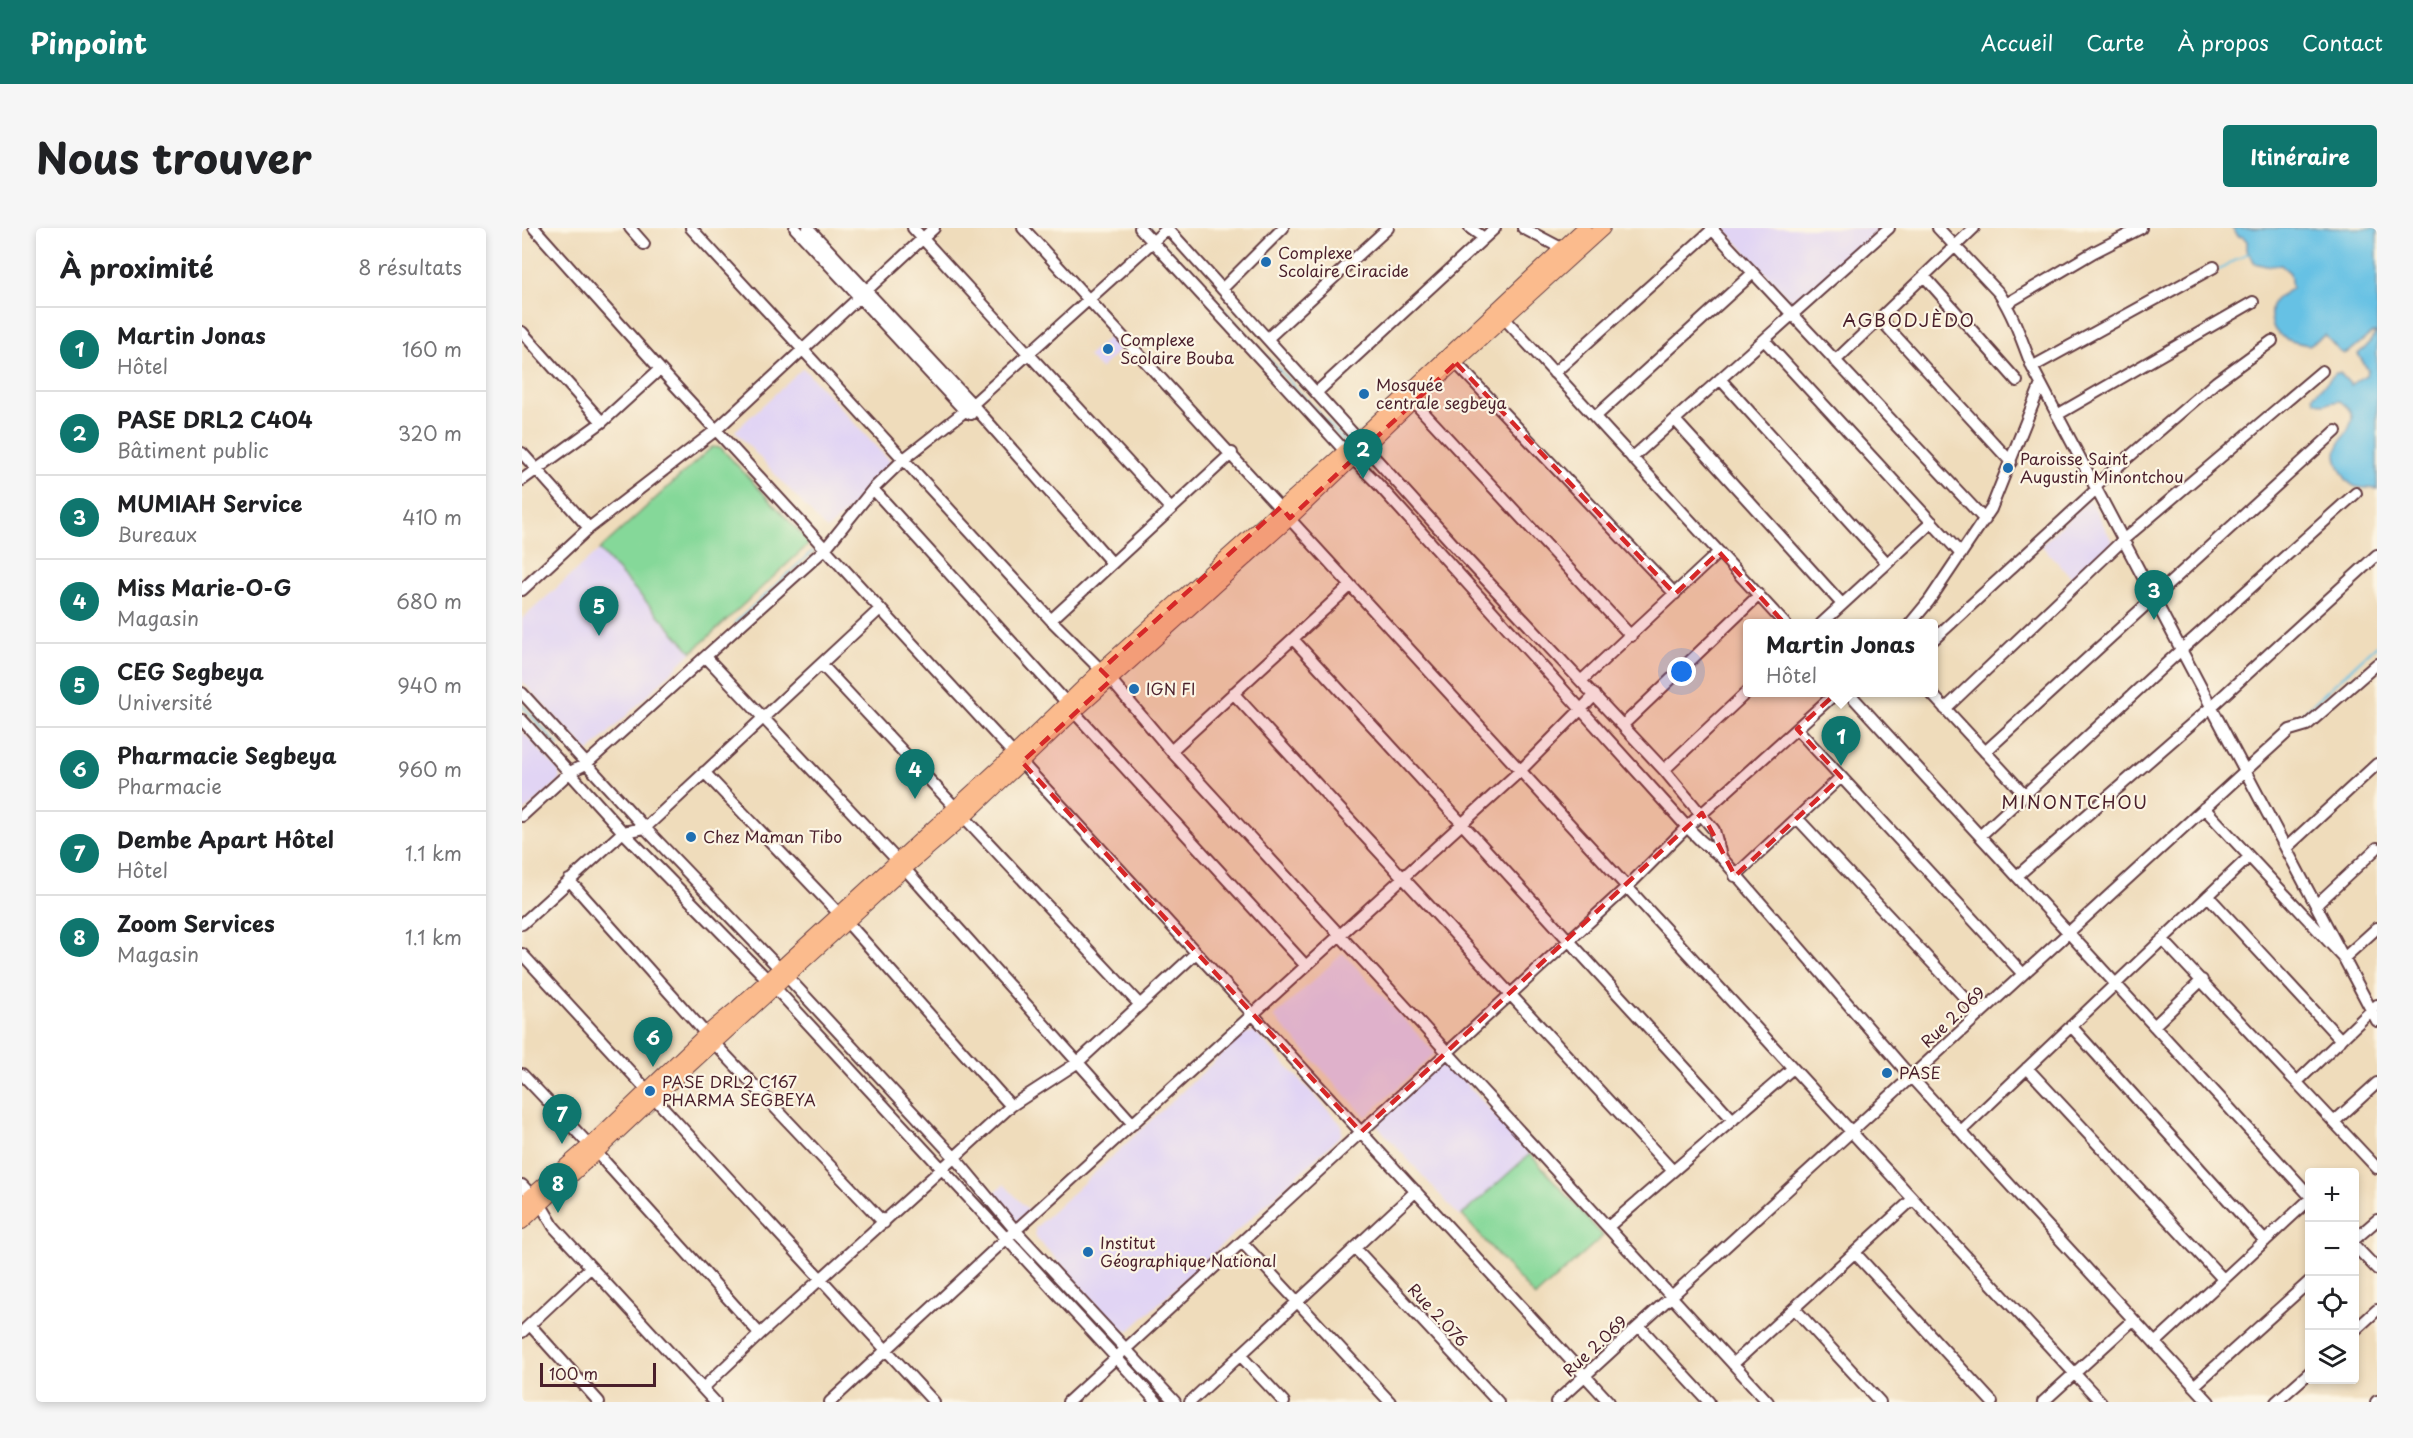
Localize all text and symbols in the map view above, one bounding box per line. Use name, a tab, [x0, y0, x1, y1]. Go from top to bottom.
text: Pinpoint	[30, 21, 147, 64]
text: Accueil	[1981, 26, 2053, 58]
text: Carte	[2086, 26, 2144, 58]
text: À propos	[2177, 26, 2269, 58]
text: Contact	[2302, 26, 2383, 58]
text: Nous trouver	[36, 125, 312, 188]
button: Itinéraire	[2223, 125, 2377, 187]
place label: Complexe Scolaire Ciracide	[1278, 240, 1409, 282]
text: À proximité	[60, 248, 214, 287]
text: 8 résultats	[358, 252, 462, 282]
marker: Complexe Scolaire Ciracide	[1259, 255, 1273, 269]
district label: AGBODJÈDO	[1843, 306, 1975, 333]
text: Martin Jonas	[117, 318, 266, 351]
place label: Complexe Scolaire Bouba	[1120, 327, 1234, 369]
text: 1	[75, 334, 84, 364]
text: 160 m	[402, 334, 462, 364]
marker: Complexe Scolaire Bouba	[1101, 342, 1115, 356]
text: Hôtel	[117, 351, 168, 381]
place label: Mosquée centrale segbeya	[1376, 372, 1507, 414]
marker: Mosquée centrale segbeya	[1357, 387, 1371, 401]
text: PASE DRL2 C404	[117, 402, 313, 435]
text: 2	[72, 418, 87, 448]
text: 320 m	[398, 418, 462, 448]
pin: 2	[1344, 430, 1382, 479]
text: Bâtiment public	[117, 435, 269, 465]
place label: Paroisse Saint Augustin Minontchou	[2020, 446, 2183, 488]
marker: Paroisse Saint Augustin Minontchou	[2001, 461, 2015, 475]
text: MUMIAH Service	[117, 486, 302, 519]
text: 3	[73, 502, 86, 532]
text: 410 m	[402, 502, 462, 532]
text: Bureaux	[117, 519, 197, 549]
text: Miss Marie-O-G	[117, 570, 292, 603]
pin: 3	[2134, 570, 2174, 620]
text: 4	[73, 586, 86, 616]
text: 680 m	[396, 586, 462, 616]
pin: 5	[580, 586, 619, 636]
text: Magasin	[117, 603, 199, 633]
popup	[1743, 619, 1938, 697]
text: Martin Jonas	[1766, 627, 1915, 660]
text: CEG Segbeya	[117, 654, 264, 687]
your location	[1667, 657, 1696, 686]
text: Hôtel	[1766, 660, 1817, 690]
text: 5	[73, 670, 86, 700]
text: 940 m	[397, 670, 462, 700]
place label: IGN FI	[1146, 676, 1195, 700]
marker: IGN FI	[1127, 682, 1141, 696]
text: Université	[117, 687, 213, 717]
pin: 1	[1822, 716, 1860, 766]
text: Pharmacie Segbeya	[117, 738, 337, 771]
pin: 4	[896, 750, 934, 799]
text: 6	[72, 754, 87, 784]
text: 960 m	[398, 754, 462, 784]
text: Pharmacie	[117, 771, 222, 801]
district label: MINONTCHOU	[2001, 788, 2149, 815]
text: Dembe Apart Hôtel	[117, 822, 334, 855]
place label: Chez Maman Tibo	[703, 824, 842, 848]
marker: Chez Maman Tibo	[684, 830, 698, 844]
text: 7	[74, 838, 85, 868]
text: 1.1 km	[405, 838, 462, 868]
text: Hôtel	[117, 855, 168, 885]
text: Zoom Services	[117, 906, 275, 939]
text: 8	[73, 922, 86, 952]
text: 1.1 km	[405, 922, 462, 952]
text: Magasin	[117, 939, 199, 969]
street label: Rue 2.069	[1915, 980, 1990, 1052]
pin: 6	[634, 1018, 672, 1067]
place label: PASE	[1899, 1060, 1941, 1084]
marker: PASE	[1880, 1066, 1894, 1080]
place label: PASE DRL2 C167 PHARMA SEGBEYA	[662, 1069, 816, 1111]
marker: PASE DRL2 C167 PHARMA SEGBEYA	[643, 1084, 657, 1098]
pin: 7	[542, 1094, 582, 1144]
pin: 8	[538, 1164, 578, 1213]
map controls	[2305, 1168, 2359, 1384]
button: +	[2305, 1168, 2359, 1222]
button: −	[2305, 1222, 2359, 1276]
place label: Institut Géographique National	[1100, 1230, 1276, 1272]
marker: Institut Géographique National	[1081, 1245, 1095, 1259]
button: locate	[2305, 1276, 2359, 1330]
street label: Rue 2.076	[1403, 1277, 1474, 1351]
street label: Rue 2.069	[1557, 1309, 1632, 1381]
button: layers	[2305, 1330, 2359, 1384]
scale bar	[540, 1360, 656, 1388]
text: 100 m	[549, 1361, 598, 1385]

